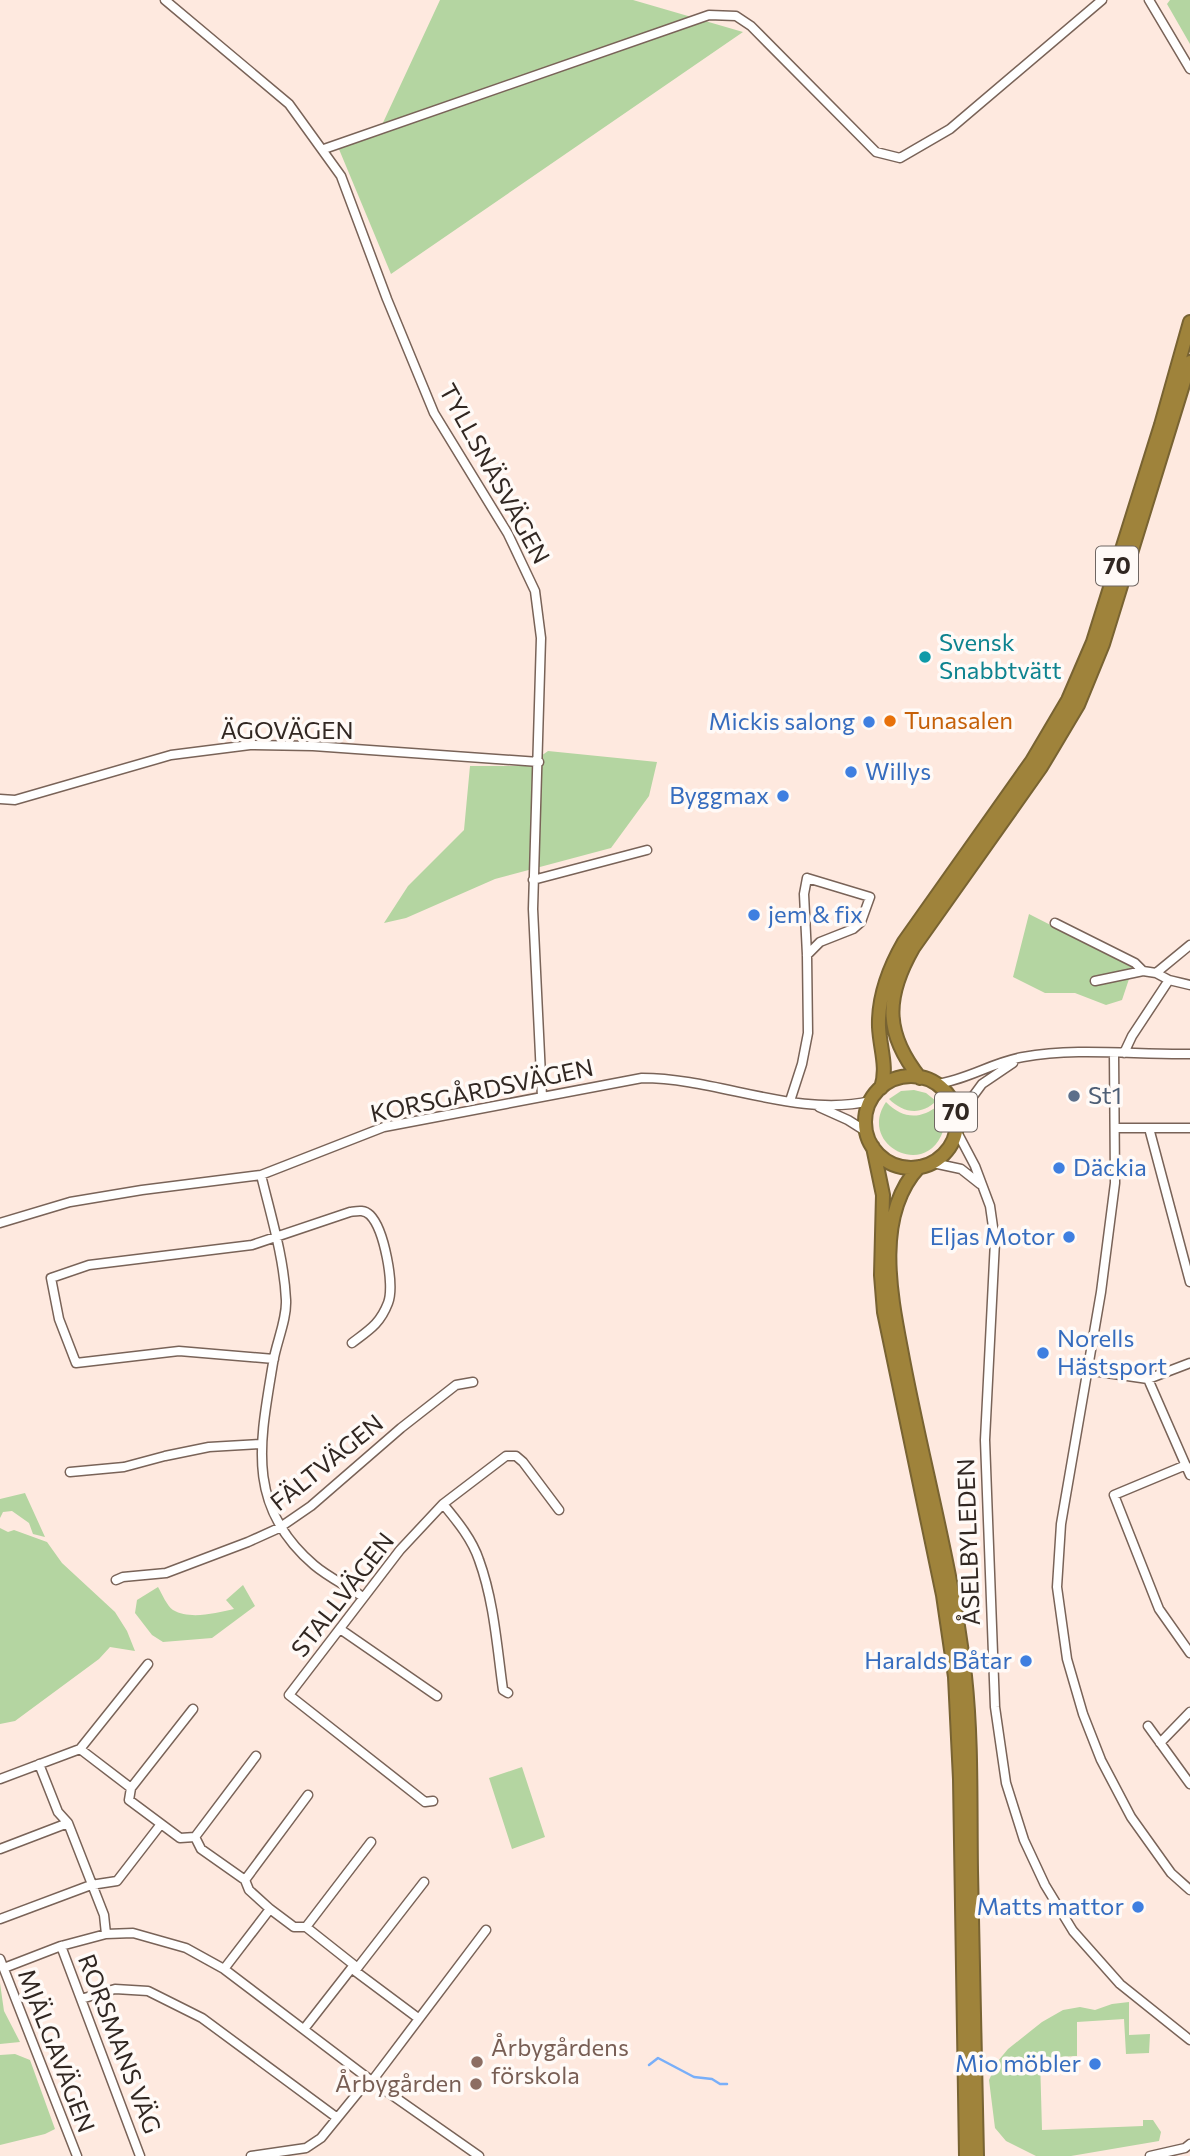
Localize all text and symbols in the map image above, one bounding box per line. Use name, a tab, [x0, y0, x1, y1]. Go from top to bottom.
street label: TYLLSNÄSVÄGEN	[434, 378, 557, 568]
road number: 70	[1096, 546, 1138, 586]
place label: Svensk Snabbtvätt	[939, 627, 1062, 684]
marker: Svensk Snabbtvätt	[917, 649, 933, 665]
place label: Tunasalen	[904, 705, 1013, 734]
place label: Mickis salong	[709, 706, 855, 735]
marker: Tunasalen	[882, 713, 898, 729]
marker: Mickis salong	[861, 714, 877, 730]
street label: ÄGOVÄGEN	[220, 715, 354, 744]
place label: Willys	[865, 756, 931, 785]
marker: Willys	[843, 764, 859, 780]
place label: Byggmax	[669, 780, 769, 809]
marker: Byggmax	[775, 788, 791, 804]
place label: jem & fix	[768, 899, 863, 928]
marker: jem & fix	[746, 907, 762, 923]
street label: KORSGÅRDSVÄGEN	[368, 1052, 596, 1127]
place label: St1	[1088, 1080, 1122, 1109]
marker: St1	[1066, 1088, 1082, 1104]
road number: 70	[935, 1092, 977, 1132]
place label: Däckia	[1073, 1152, 1147, 1181]
marker: Däckia	[1051, 1160, 1067, 1176]
place label: Eljas Motor	[930, 1221, 1055, 1250]
marker: Eljas Motor	[1061, 1229, 1077, 1245]
place label: Norells Hästsport	[1057, 1323, 1167, 1380]
marker: Norells Hästsport	[1035, 1345, 1051, 1361]
street label: FÄLTVÄGEN	[264, 1408, 388, 1516]
street label: ÅSELBYLEDEN	[950, 1458, 985, 1626]
street label: STALLVÄGEN	[284, 1526, 399, 1662]
place label: Haralds Båtar	[864, 1645, 1012, 1674]
marker: Haralds Båtar	[1018, 1653, 1034, 1669]
place label: Matts mattor	[977, 1891, 1124, 1920]
marker: Matts mattor	[1130, 1899, 1146, 1915]
street label: RORSMANS VÄG	[73, 1950, 168, 2137]
street label: MJÄLGAVÄGEN	[13, 1965, 102, 2136]
place label: Årbygårdens förskola	[491, 2032, 629, 2089]
place label: Mio möbler	[955, 2048, 1081, 2077]
marker: Årbygårdens förskola	[469, 2054, 485, 2070]
marker: Mio möbler	[1087, 2056, 1103, 2072]
place label: Årbygården	[335, 2068, 462, 2097]
marker: Årbygården	[468, 2076, 484, 2092]

